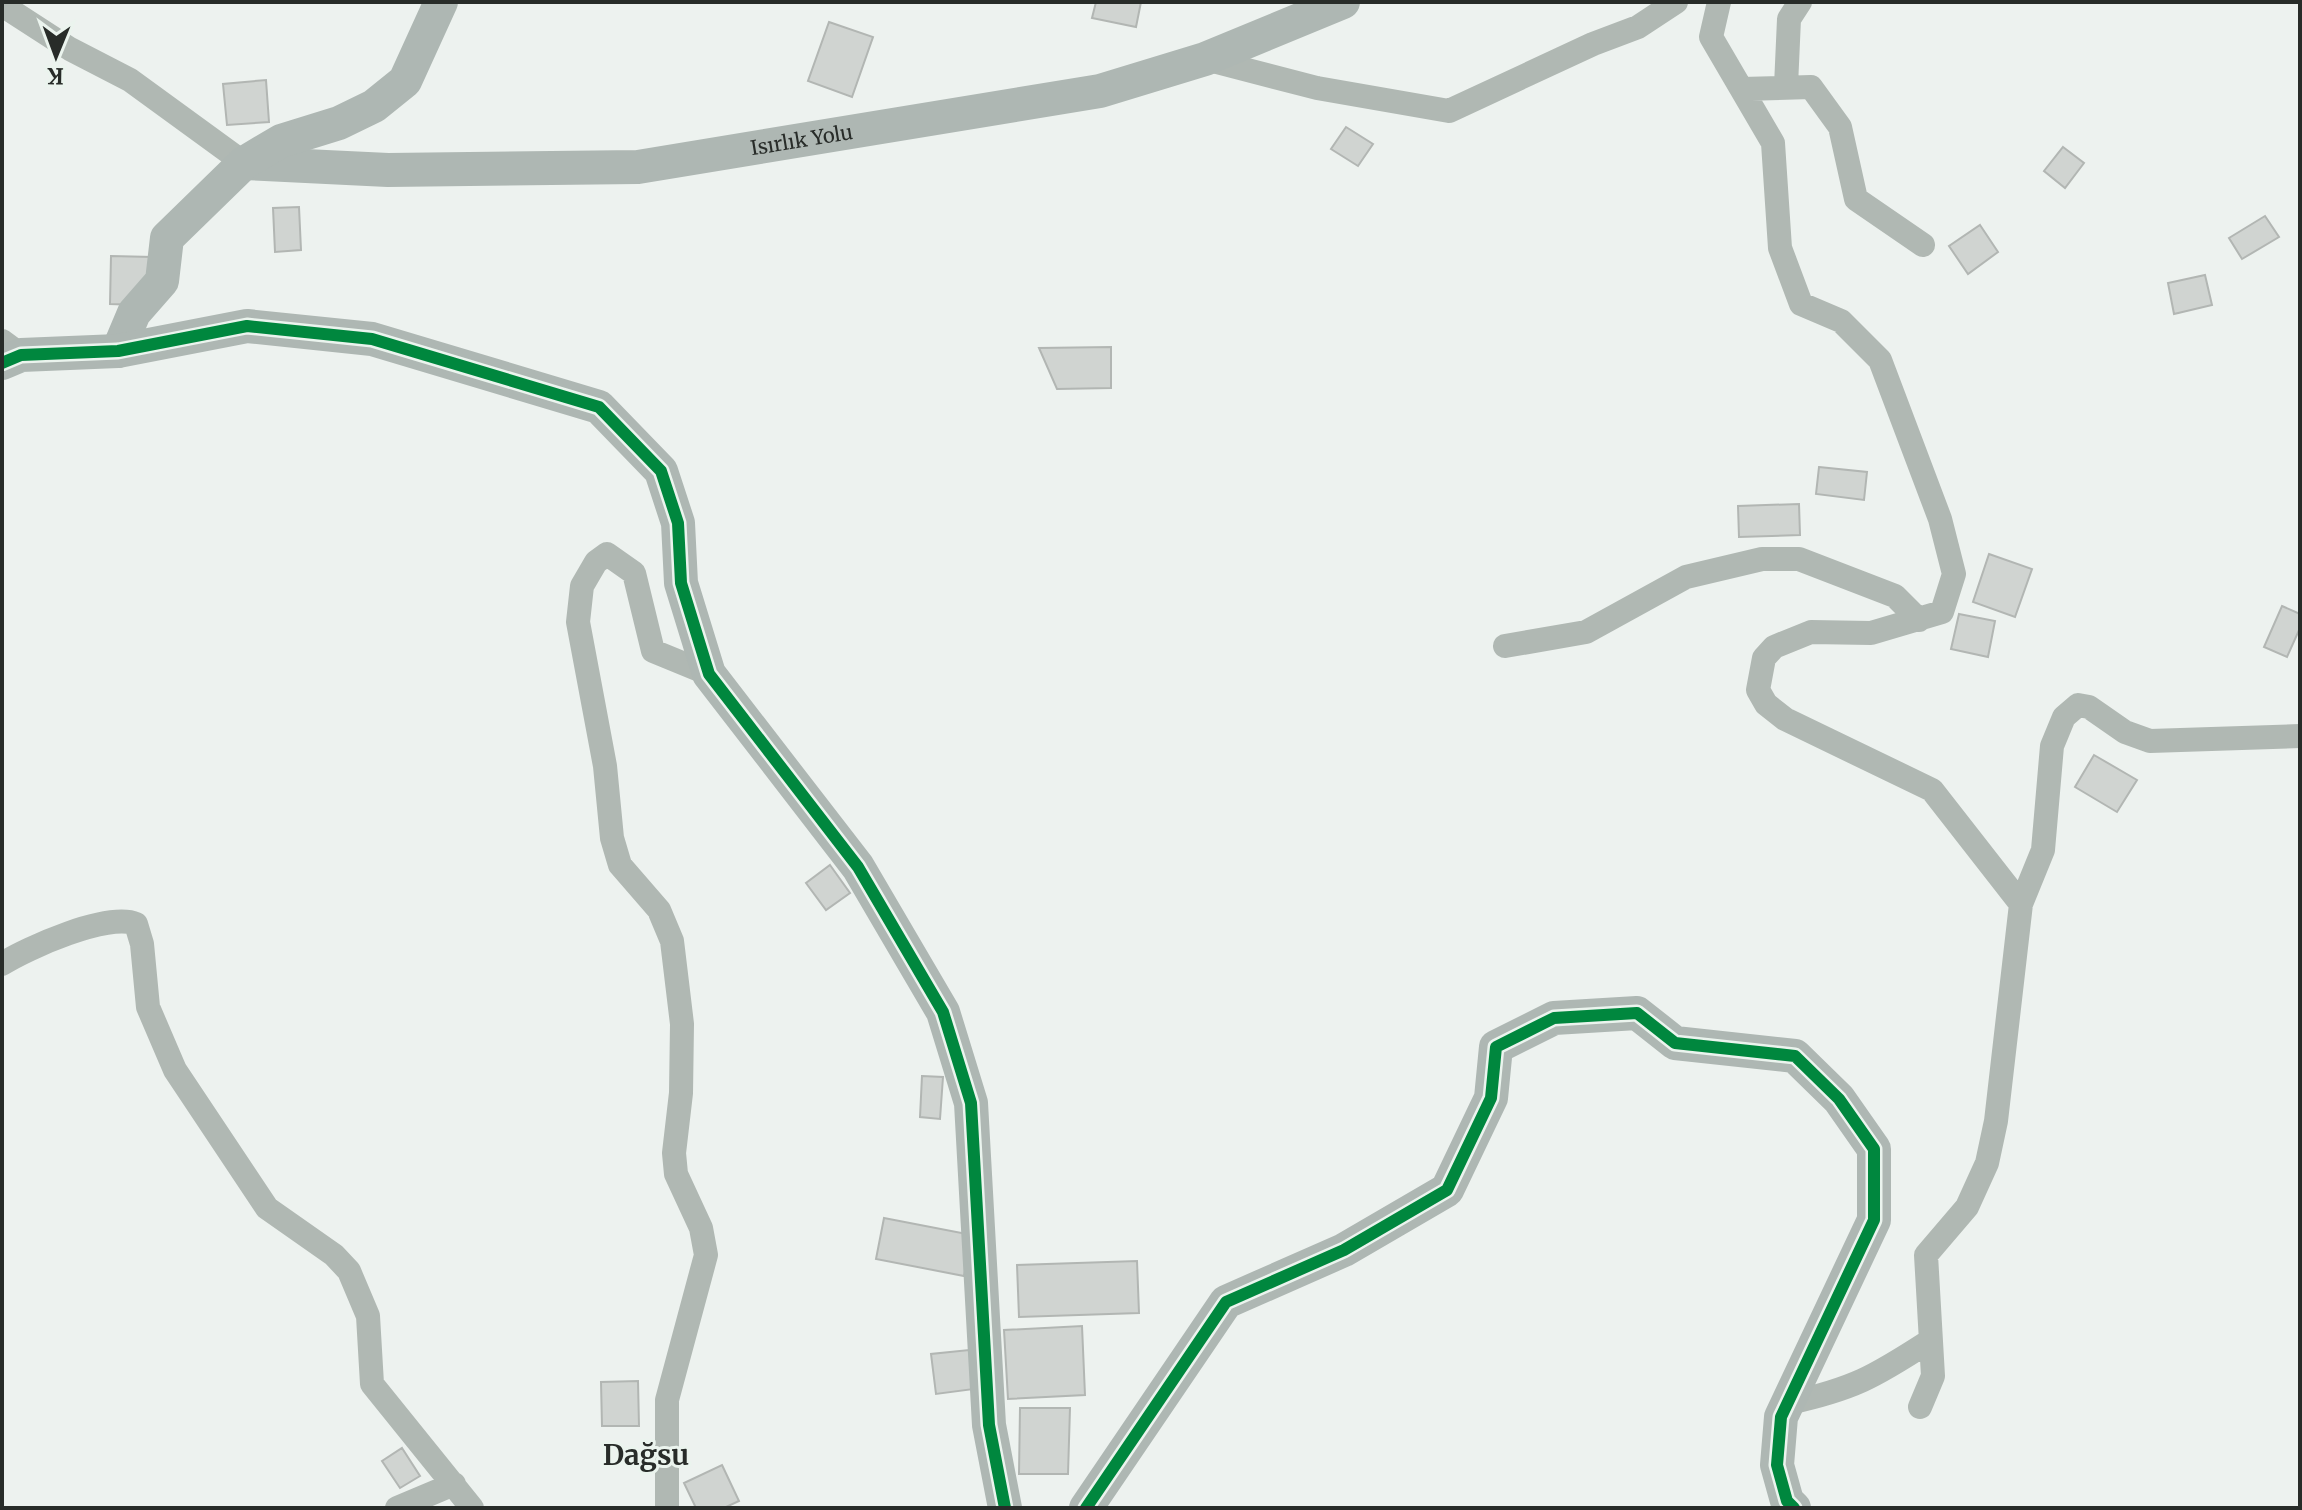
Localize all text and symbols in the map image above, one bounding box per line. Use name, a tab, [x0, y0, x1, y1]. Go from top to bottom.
north arrow	[16, 16, 96, 96]
text: K	[47, 62, 64, 90]
street label: Isırlık Yolu	[749, 119, 854, 160]
district label: Dağsu	[603, 1437, 689, 1473]

